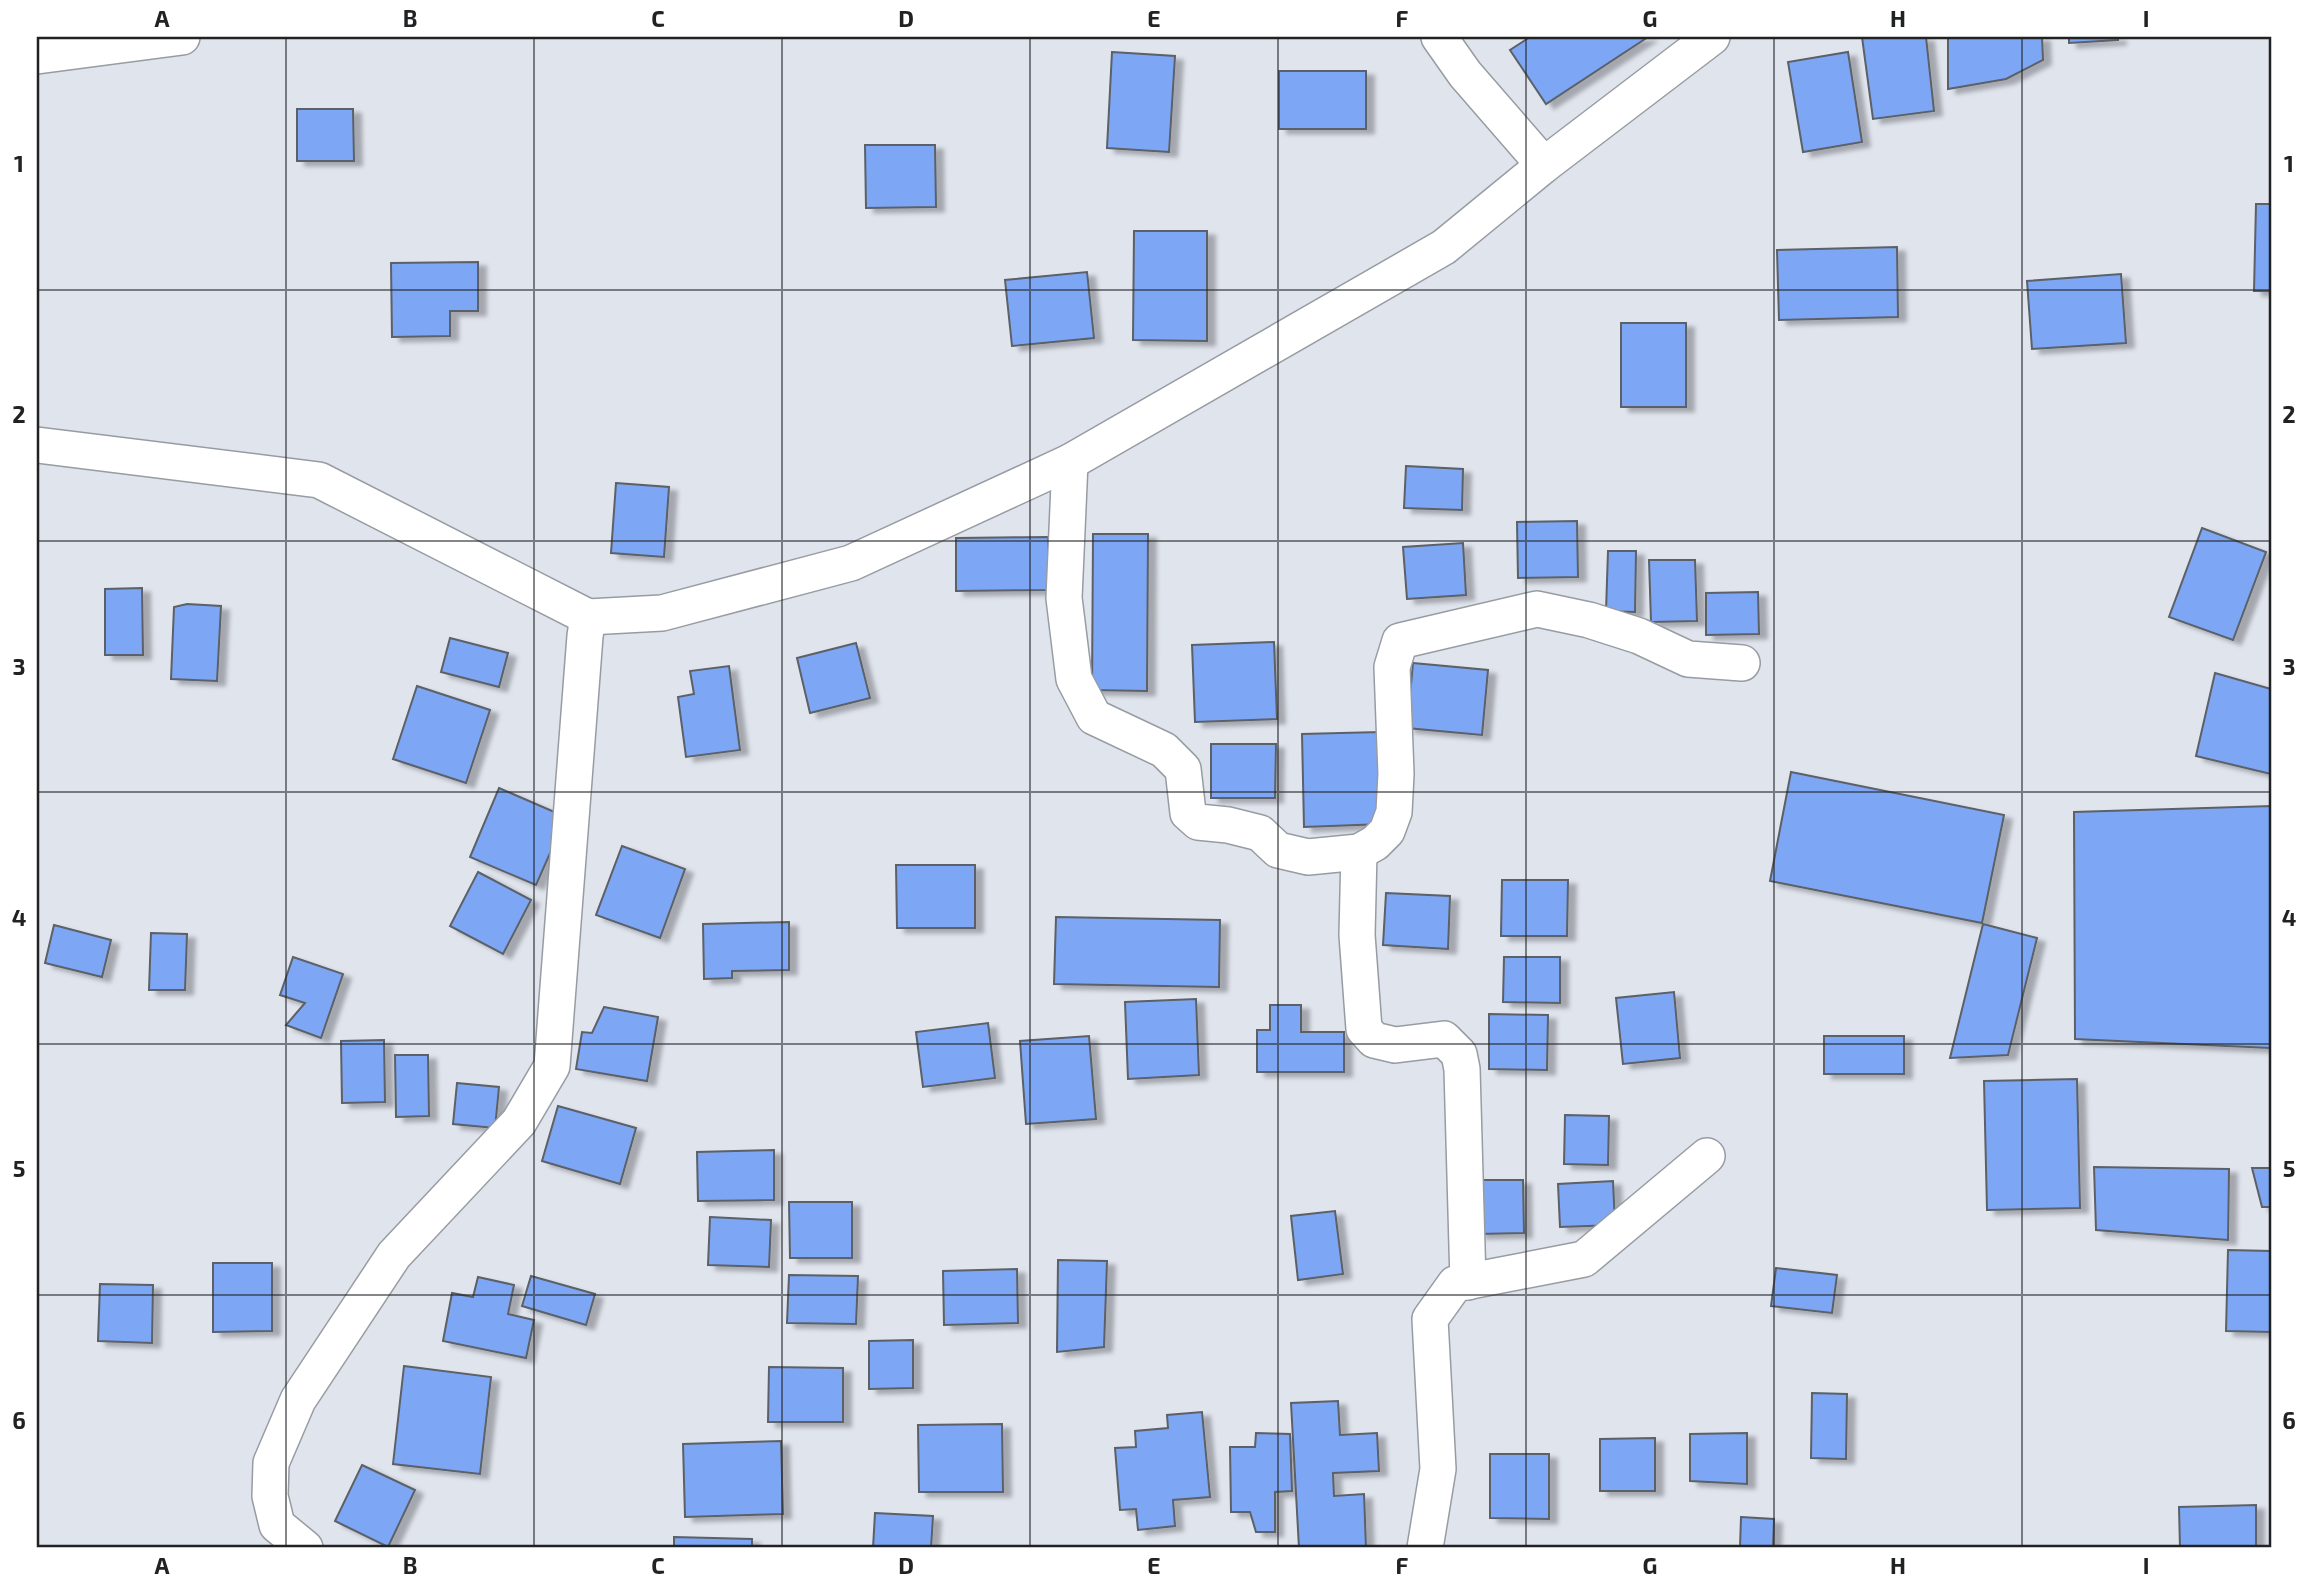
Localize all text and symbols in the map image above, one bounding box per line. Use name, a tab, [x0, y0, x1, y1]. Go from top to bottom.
text: A	[154, 4, 170, 32]
text: B	[403, 4, 417, 32]
text: C	[651, 4, 665, 32]
text: D	[898, 4, 914, 32]
text: E	[1147, 4, 1161, 32]
text: F	[1396, 4, 1409, 32]
text: G	[1643, 4, 1657, 32]
text: H	[1890, 4, 1906, 32]
text: I	[2143, 4, 2149, 32]
text: 1	[14, 149, 24, 177]
text: 1	[2284, 149, 2294, 177]
text: 2	[12, 400, 26, 428]
text: 2	[2282, 400, 2296, 428]
text: 3	[12, 652, 26, 680]
text: 3	[2282, 652, 2296, 680]
text: 4	[12, 903, 26, 931]
text: 4	[2282, 903, 2296, 931]
text: 5	[13, 1154, 25, 1182]
text: 5	[2283, 1154, 2295, 1182]
text: 6	[12, 1406, 26, 1434]
text: 6	[2282, 1406, 2296, 1434]
text: A	[154, 1551, 170, 1579]
text: B	[403, 1551, 417, 1579]
text: C	[651, 1551, 665, 1579]
text: D	[898, 1551, 914, 1579]
text: E	[1147, 1551, 1161, 1579]
text: F	[1396, 1551, 1409, 1579]
text: G	[1643, 1551, 1657, 1579]
text: H	[1890, 1551, 1906, 1579]
text: I	[2143, 1551, 2149, 1579]

